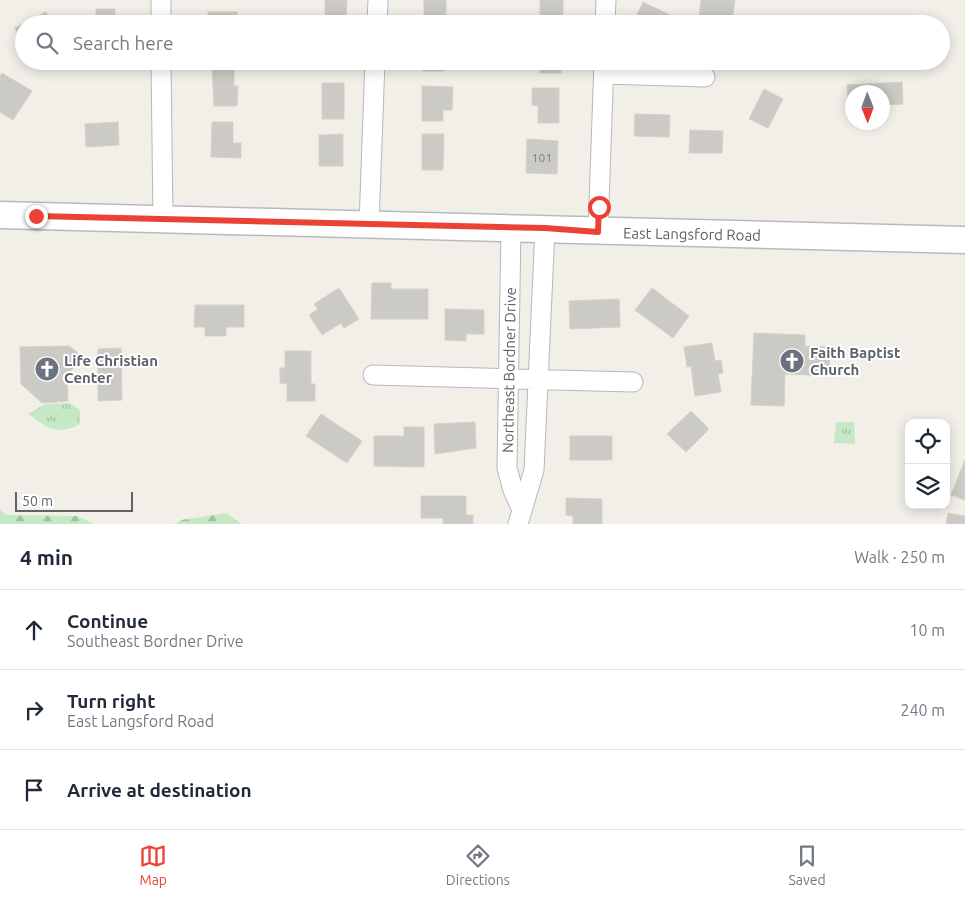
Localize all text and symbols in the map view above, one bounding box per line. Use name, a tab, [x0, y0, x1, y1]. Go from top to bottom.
search box	[15, 15, 950, 70]
icon: search	[33, 29, 61, 57]
text: Search here	[73, 32, 173, 54]
north arrow	[845, 85, 890, 130]
house number: 101	[532, 151, 552, 164]
route start	[588, 196, 611, 219]
route end	[25, 205, 48, 228]
street label: East Langsford Road	[623, 224, 761, 244]
street label: Northeast Bordner Drive	[499, 287, 519, 453]
place label: Faith Baptist Church	[810, 344, 901, 378]
church icon: Faith Baptist Church	[779, 348, 805, 374]
place label: Life Christian Center	[64, 352, 158, 386]
church icon: Life Christian Center	[34, 356, 60, 382]
map controls	[905, 419, 950, 509]
button: locate	[905, 419, 950, 464]
button: layers	[905, 464, 950, 509]
scale bar	[15, 489, 132, 512]
text: 50 m	[22, 493, 53, 509]
text: 4 min	[20, 545, 73, 569]
text: Walk · 250 m	[854, 548, 945, 566]
text: Continue	[67, 610, 148, 632]
icon: ahead	[20, 616, 48, 644]
text: 10 m	[909, 621, 945, 639]
text: Southeast Bordner Drive	[67, 632, 244, 650]
text: Turn right	[67, 690, 155, 712]
icon: right	[20, 696, 48, 724]
text: 240 m	[900, 701, 945, 719]
text: East Langsford Road	[67, 712, 214, 730]
icon: arrive	[20, 776, 48, 804]
text: Arrive at destination	[67, 779, 252, 801]
tab: Map	[139, 842, 167, 888]
tab: Directions	[446, 842, 510, 888]
tab: Saved	[788, 842, 826, 888]

